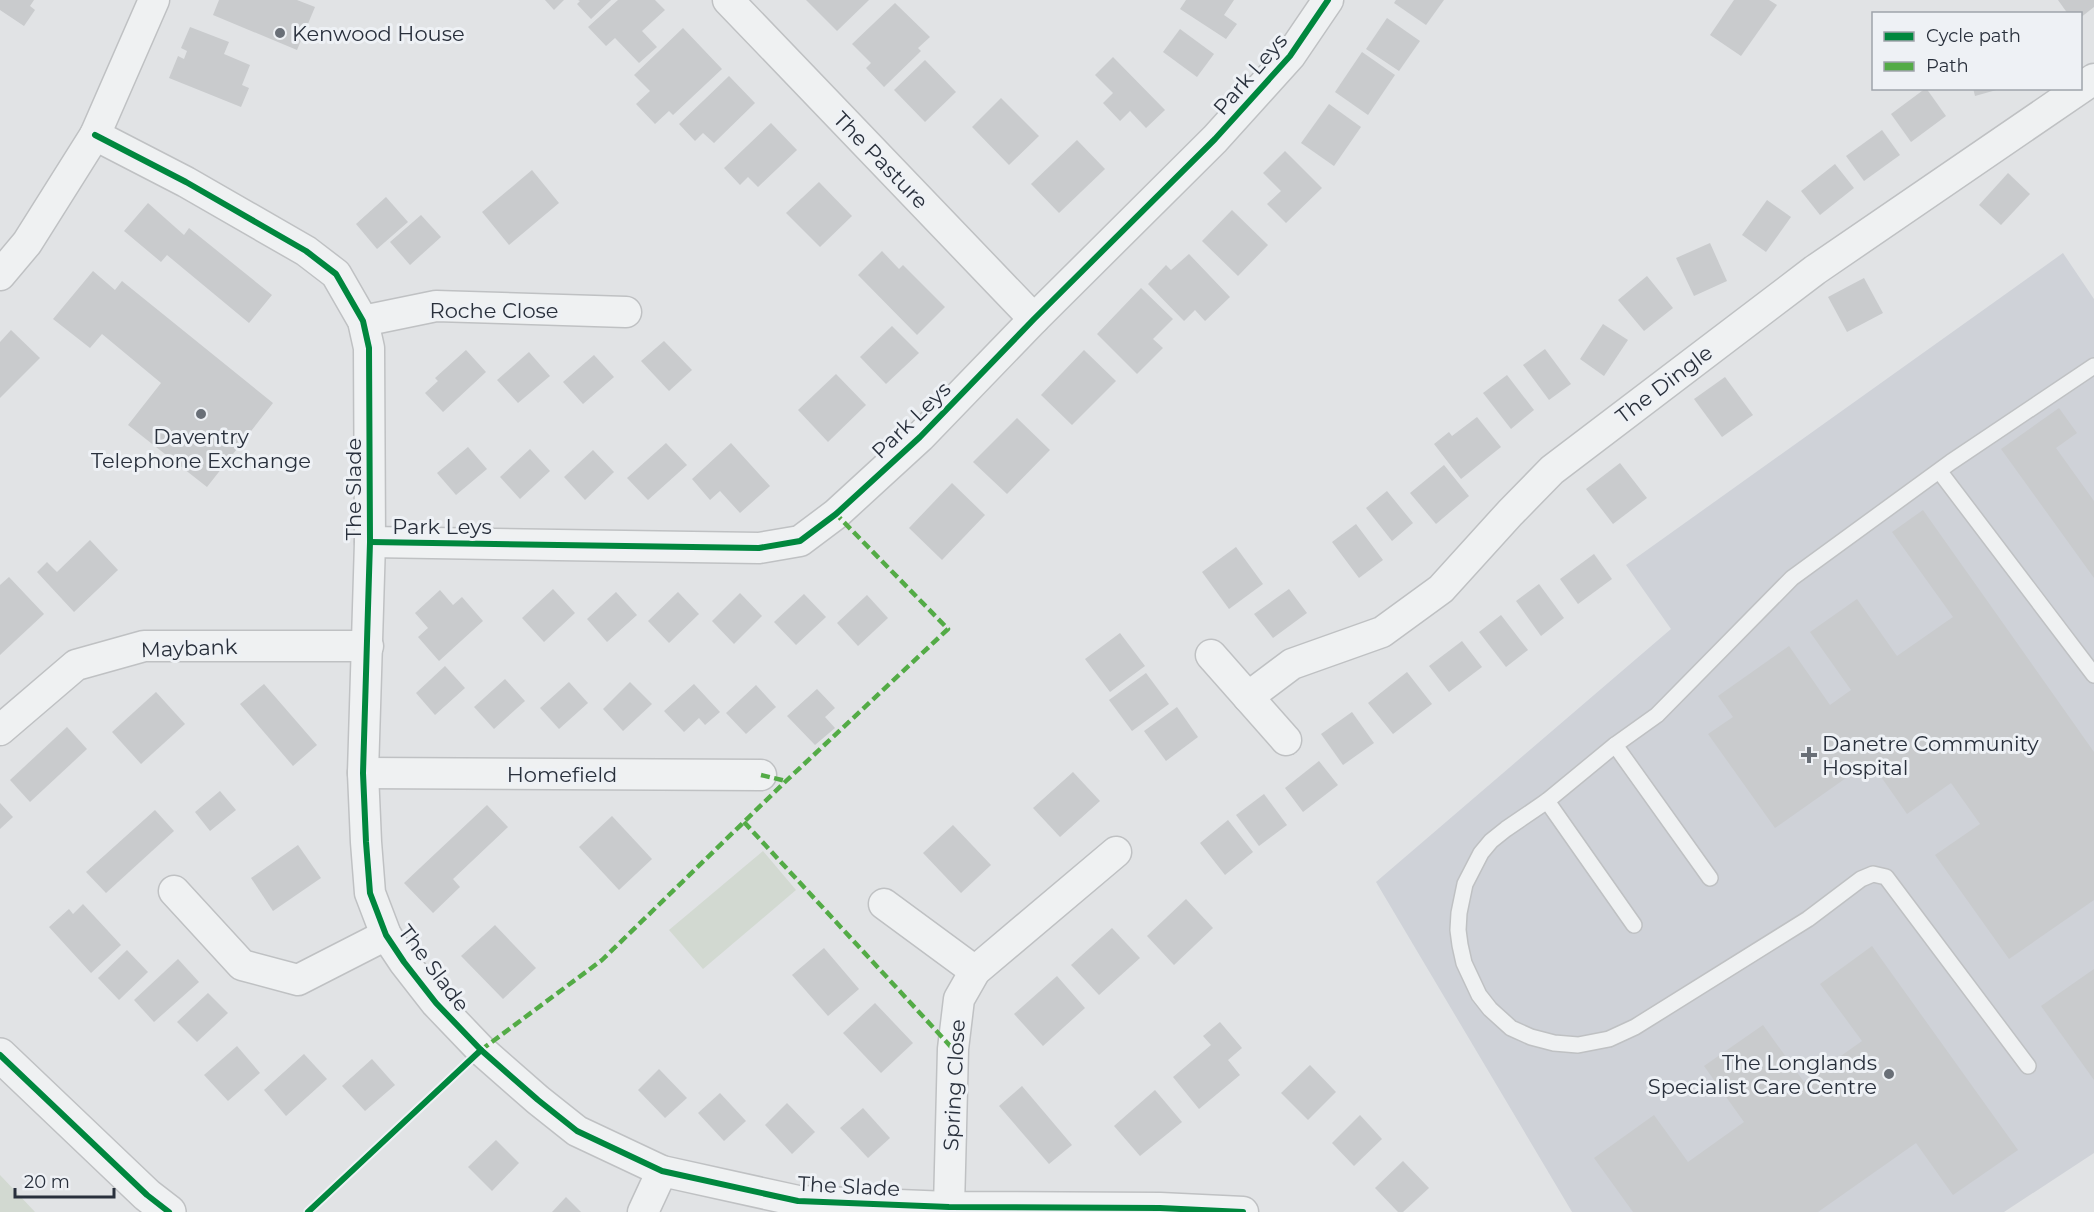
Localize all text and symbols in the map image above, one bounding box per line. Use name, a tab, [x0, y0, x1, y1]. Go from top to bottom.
legend	[1872, 12, 2082, 90]
place label: Kenwood House	[292, 21, 465, 46]
text: Cycle path	[1926, 25, 2021, 47]
marker: Kenwood House	[273, 26, 287, 40]
street label: Park Leys	[1208, 28, 1292, 120]
text: Path	[1926, 55, 1969, 77]
street label: The Pasture	[828, 106, 934, 214]
street label: Roche Close	[429, 298, 559, 323]
street label: The Dingle	[1611, 340, 1717, 428]
street label: Park Leys	[866, 376, 956, 464]
marker: Daventry Telephone Exchange	[194, 407, 208, 421]
place label: Daventry Telephone Exchange	[91, 424, 311, 473]
street label: The Slade	[341, 438, 366, 540]
street label: Park Leys	[392, 514, 492, 539]
street label: Maybank	[140, 634, 238, 662]
place label: Danetre Community Hospital	[1822, 731, 2039, 780]
marker: Danetre Community Hospital	[1800, 746, 1818, 764]
street label: Homefield	[507, 762, 617, 787]
street label: The Slade	[393, 920, 475, 1016]
street label: Spring Close	[938, 1019, 970, 1151]
place label: The Longlands Specialist Care Centre	[1648, 1050, 1877, 1099]
marker: The Longlands Specialist Care Centre	[1882, 1067, 1896, 1081]
scale bar	[15, 1161, 114, 1199]
text: 20 m	[24, 1171, 70, 1193]
street label: The Slade	[797, 1171, 901, 1201]

